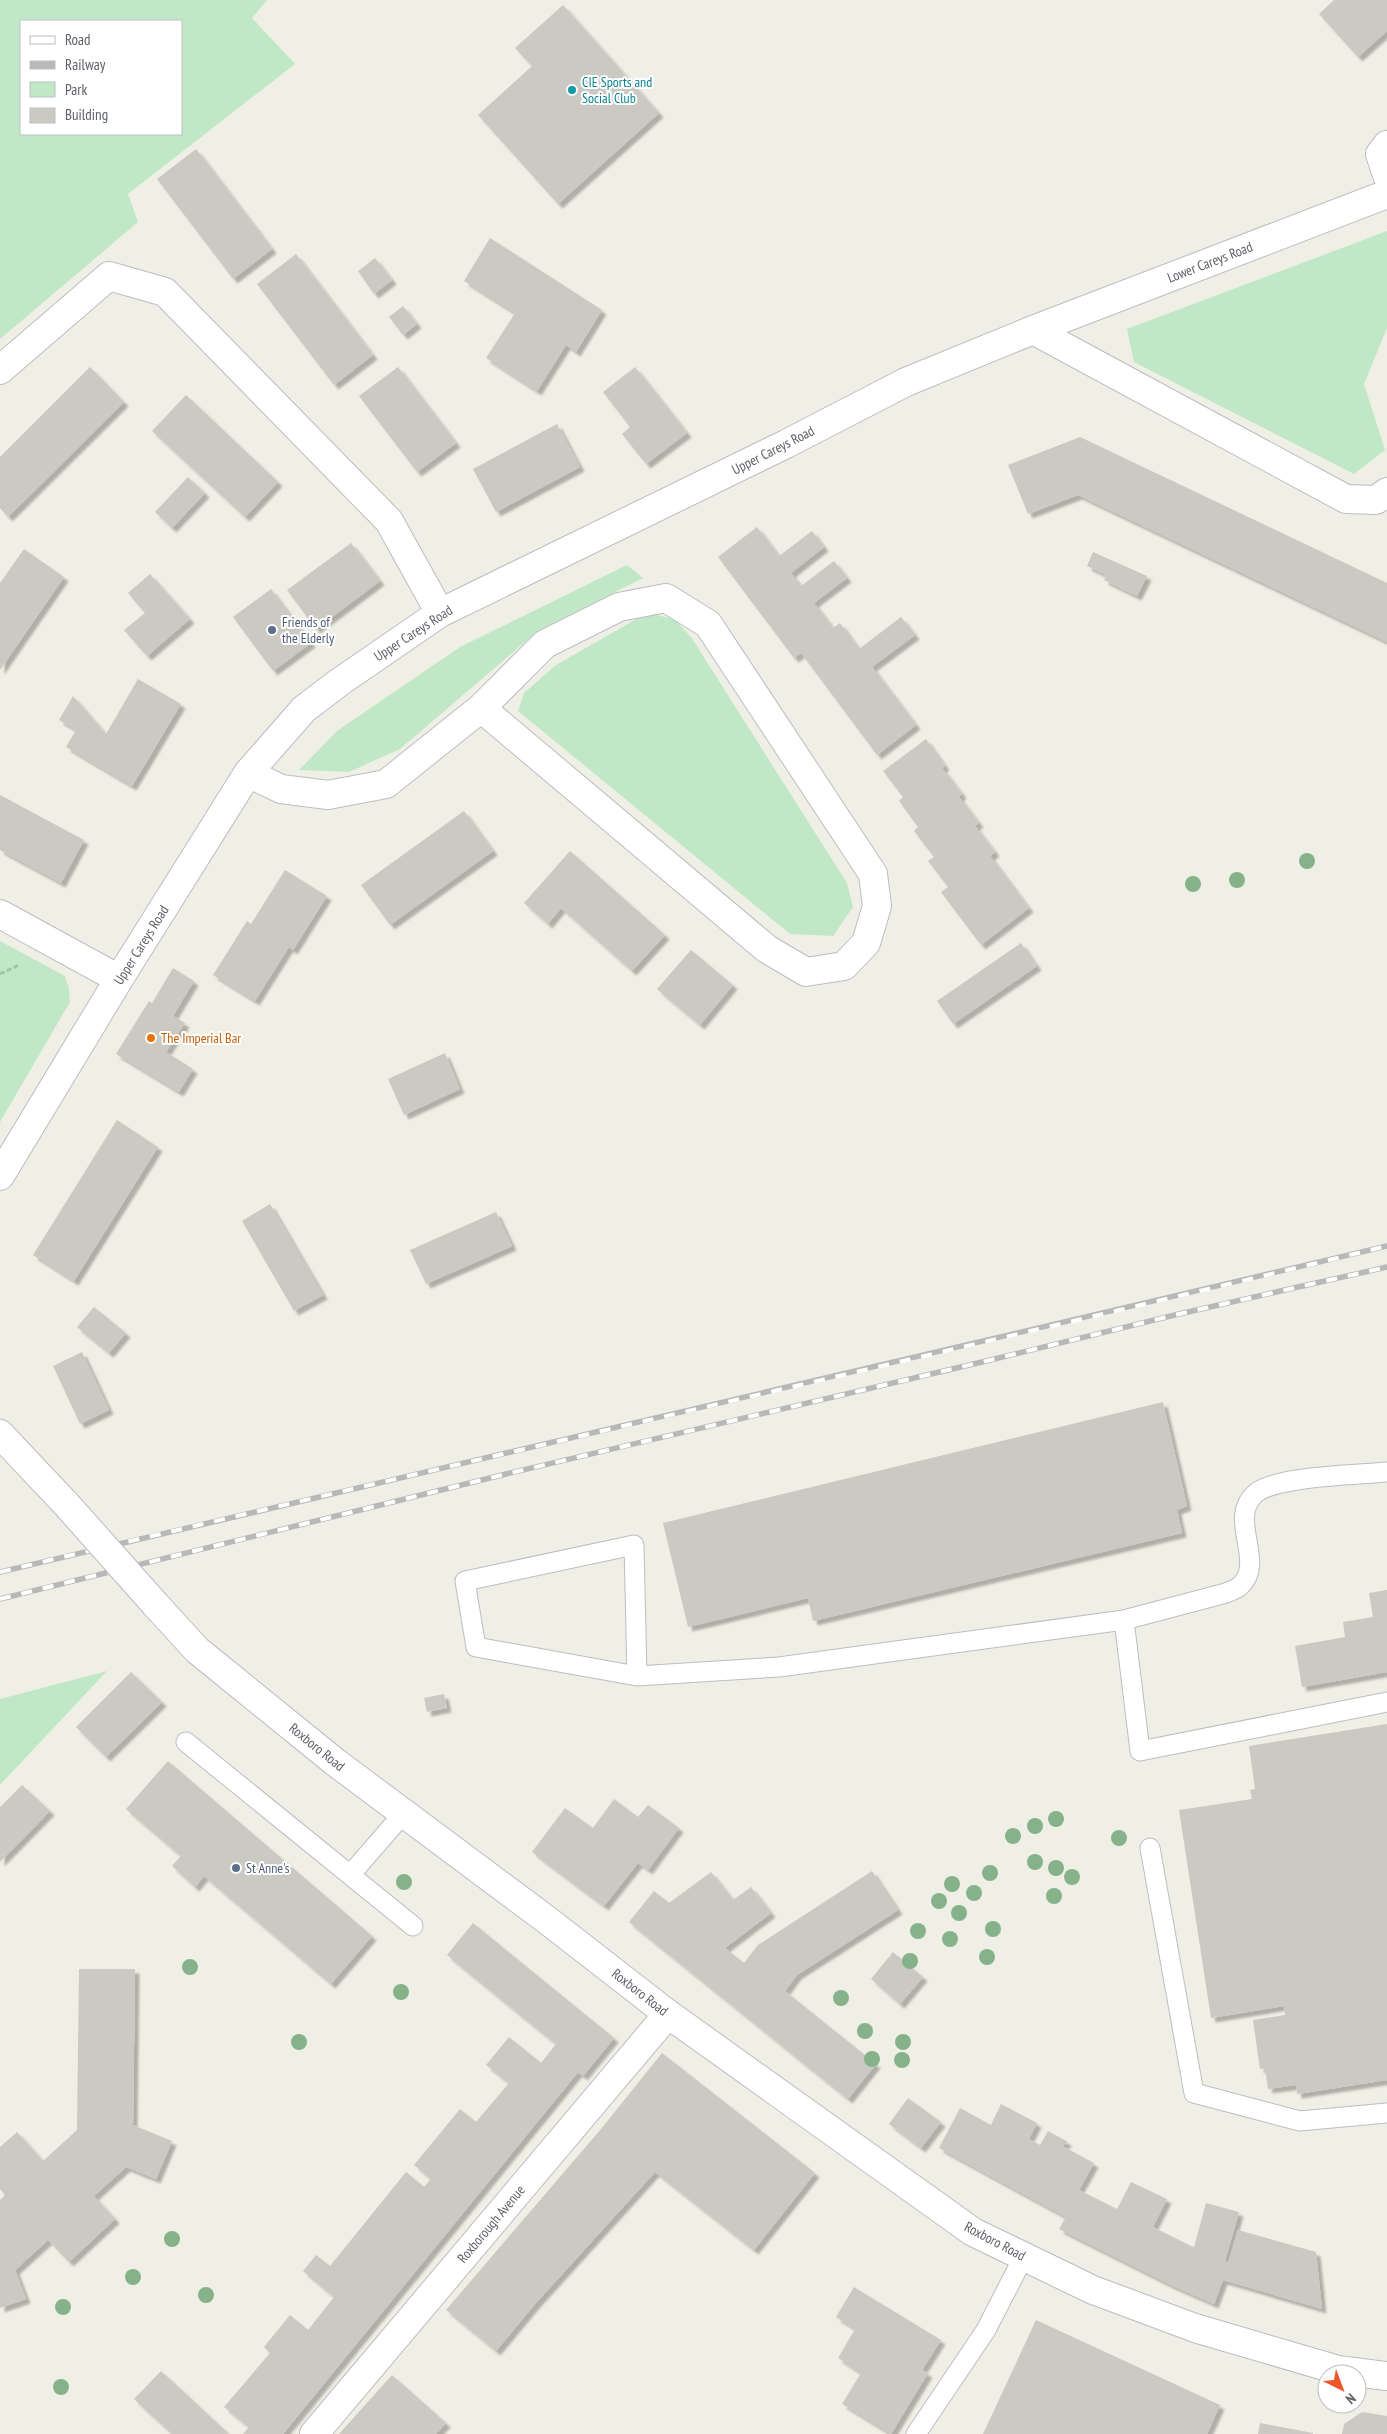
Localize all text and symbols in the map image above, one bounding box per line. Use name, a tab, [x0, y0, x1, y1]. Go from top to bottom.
legend	[20, 20, 182, 135]
text: Road	[65, 30, 91, 49]
text: Railway	[65, 55, 106, 74]
place label: CIE Sports and Social Club	[582, 73, 652, 107]
text: Park	[65, 80, 87, 99]
marker: CIE Sports and Social Club	[566, 84, 578, 96]
text: Building	[65, 105, 108, 124]
street label: Lower Careys Road	[1165, 237, 1255, 287]
street label: Upper Careys Road	[729, 422, 817, 478]
street label: Upper Careys Road	[370, 601, 456, 665]
place label: Friends of the Elderly	[282, 613, 335, 647]
marker: Friends of the Elderly	[266, 624, 278, 636]
street label: Upper Careys Road	[109, 902, 173, 988]
place label: The Imperial Bar	[161, 1029, 241, 1047]
marker: The Imperial Bar	[145, 1032, 157, 1044]
street label: Roxboro Road	[285, 1719, 349, 1775]
place label: St Anne's	[246, 1859, 290, 1877]
marker: St Anne's	[230, 1862, 242, 1874]
street label: Roxboro Road	[608, 1964, 672, 2020]
street label: Roxborough Avenue	[453, 2181, 529, 2267]
street label: Roxboro Road	[961, 2217, 1029, 2265]
north arrow	[1317, 2364, 1367, 2414]
text: N	[1342, 2389, 1360, 2408]

